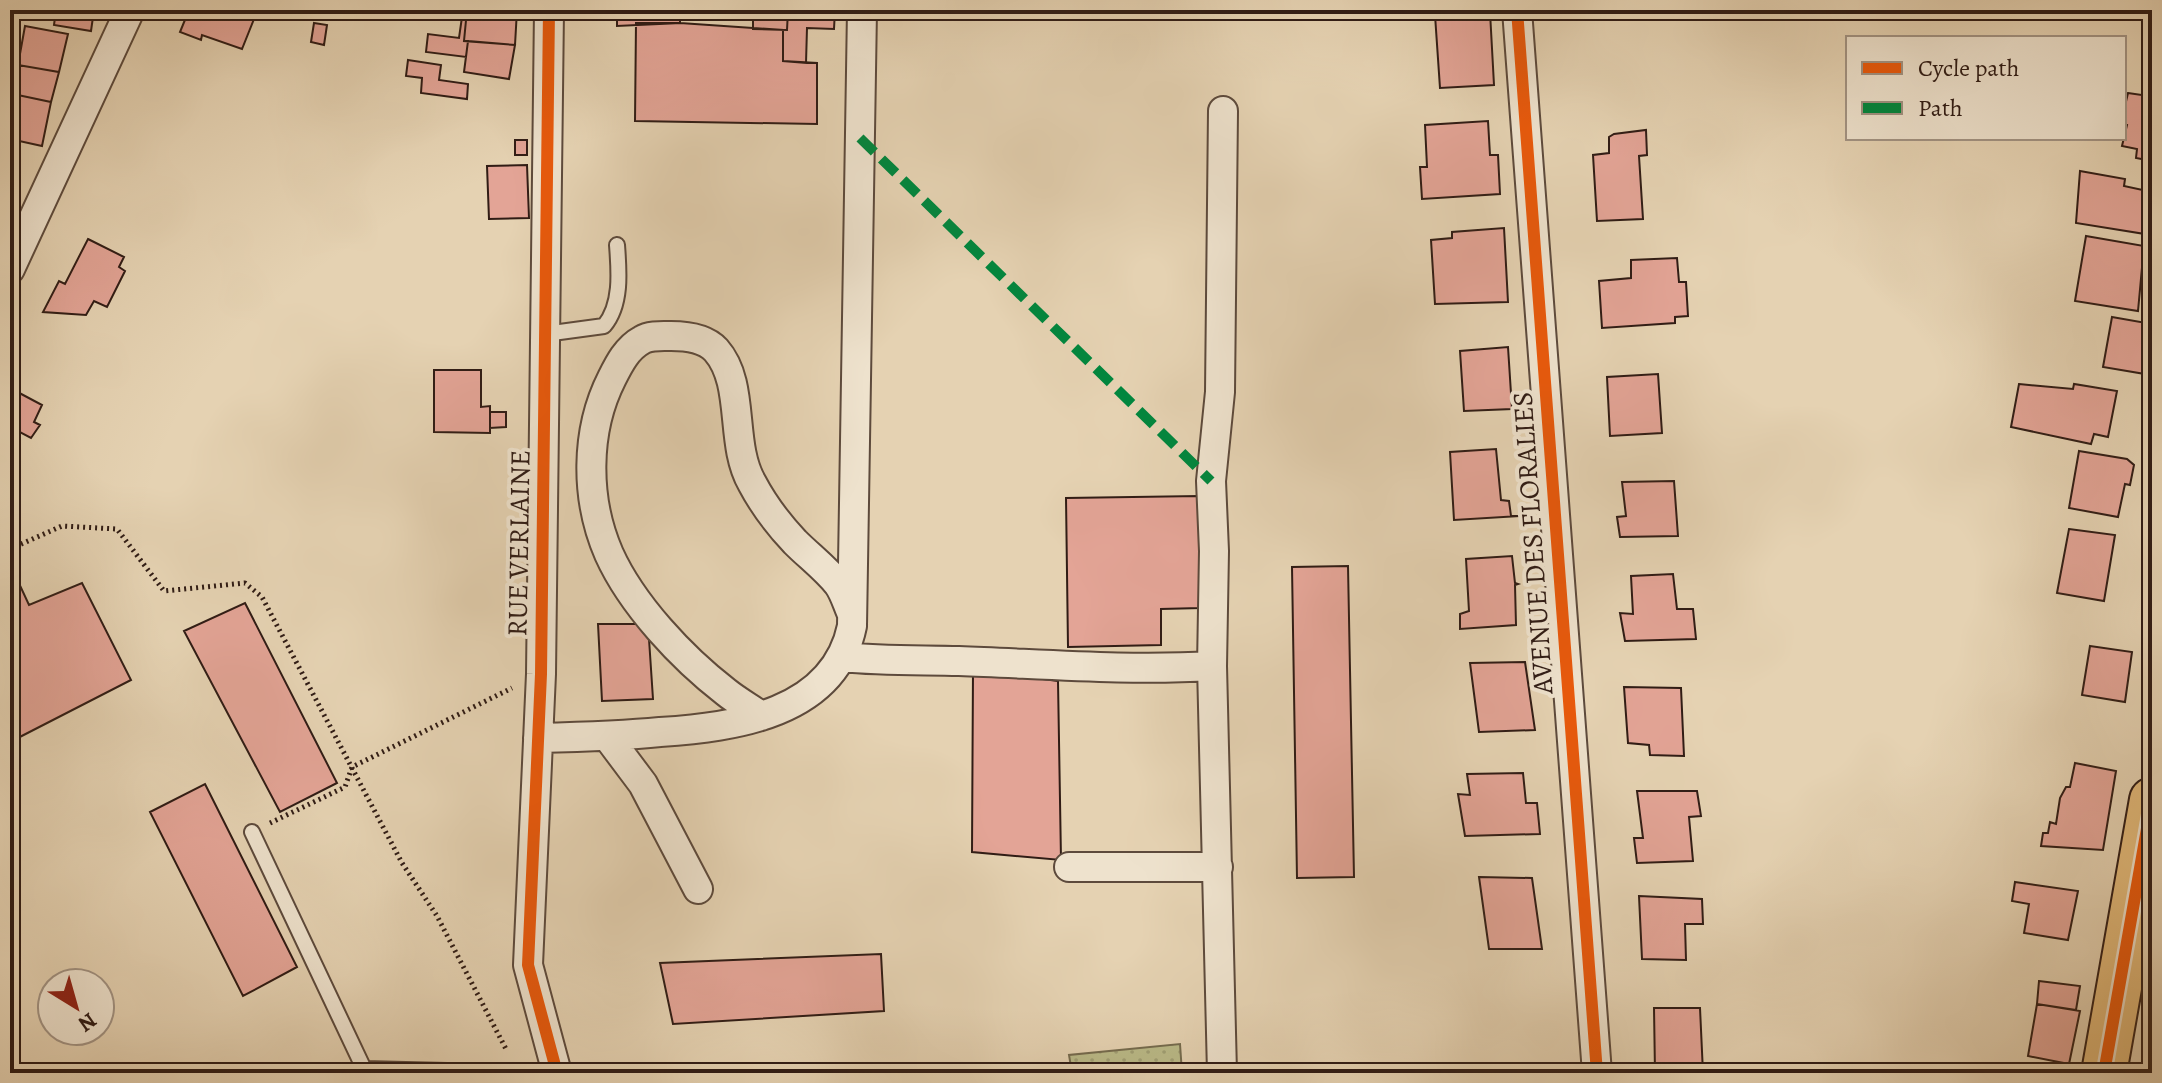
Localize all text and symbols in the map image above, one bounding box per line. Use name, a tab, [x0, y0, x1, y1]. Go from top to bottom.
legend	[1846, 36, 2126, 140]
text: Cycle path	[1918, 52, 2019, 84]
text: Path	[1918, 92, 1963, 124]
street label: AVENUE DES FLORALIES	[1503, 390, 1563, 697]
street label: RUE VERLAINE	[498, 449, 540, 637]
north arrow	[36, 967, 116, 1047]
text: N	[72, 1005, 103, 1039]

